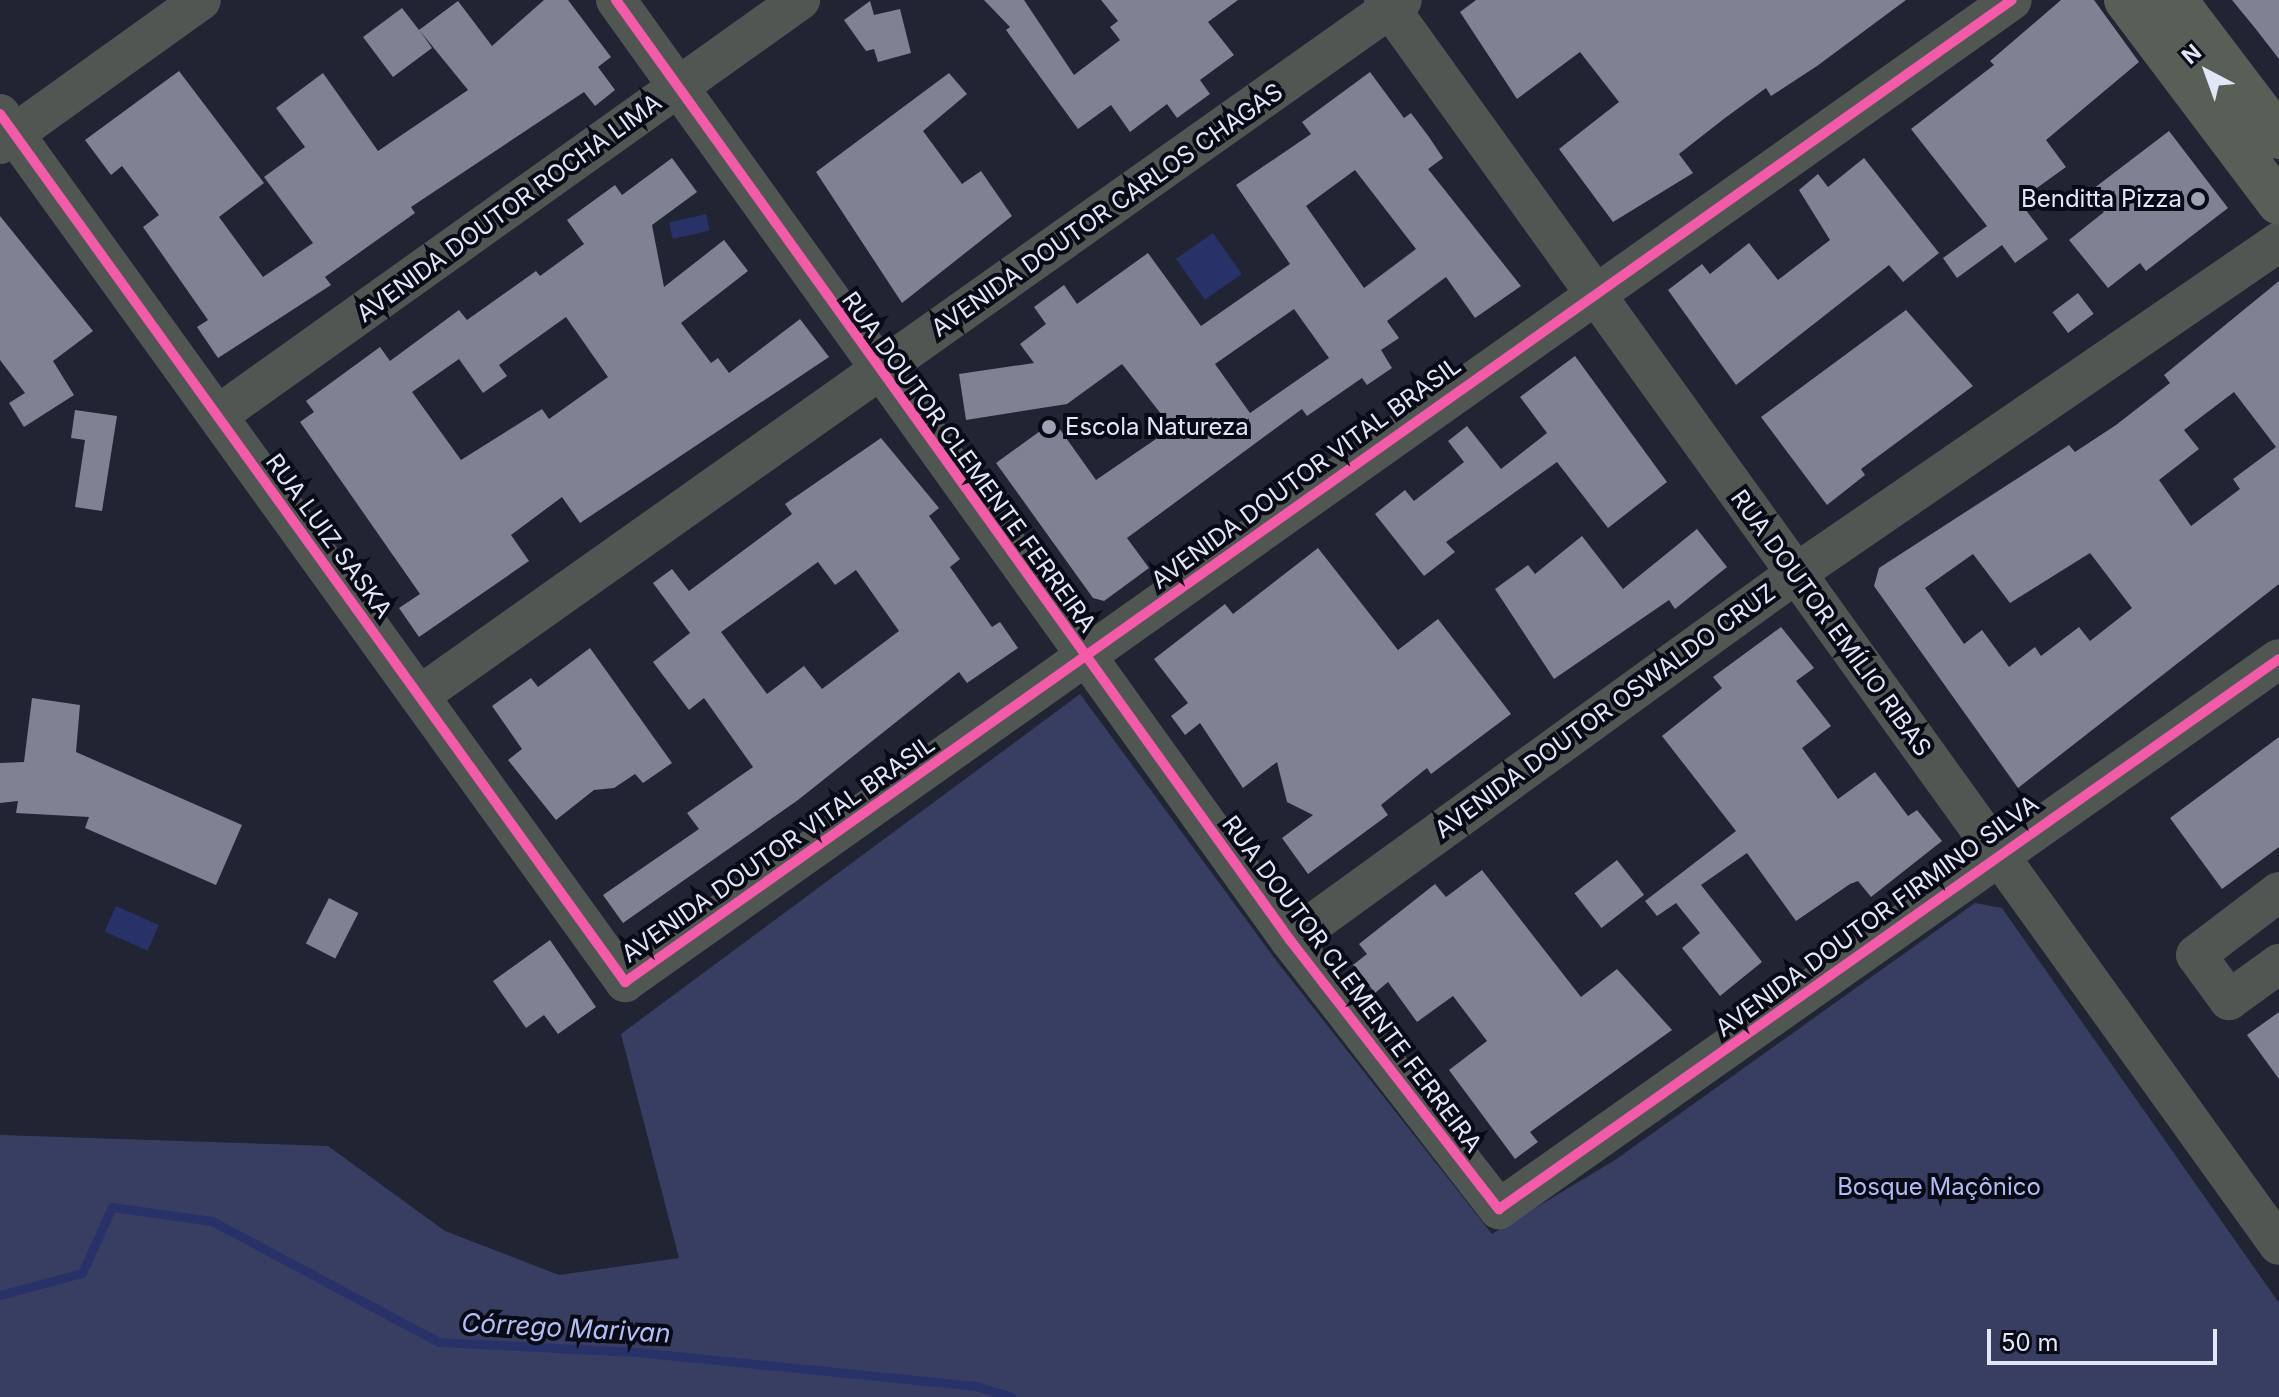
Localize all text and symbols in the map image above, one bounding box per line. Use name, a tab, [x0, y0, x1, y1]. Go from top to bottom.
north arrow	[2167, 32, 2247, 112]
text: N	[2176, 39, 2206, 69]
street label: AVENIDA DOUTOR CARLOS CHAGAS	[926, 77, 1288, 343]
street label: AVENIDA DOUTOR ROCHA LIMA	[351, 88, 667, 328]
place label: Benditta Pizza	[2021, 185, 2182, 213]
marker: Benditta Pizza	[2189, 190, 2207, 208]
street label: RUA DOUTOR CLEMENTE FERREIRA	[836, 286, 1102, 638]
street label: AVENIDA DOUTOR VITAL BRASIL	[1146, 351, 1466, 595]
place label: Escola Natureza	[1065, 413, 1249, 441]
marker: Escola Natureza	[1040, 418, 1058, 436]
street label: RUA LUIZ SASKA	[260, 448, 398, 624]
street label: RUA DOUTOR EMÍLIO RIBAS	[1725, 484, 1937, 762]
street label: AVENIDA DOUTOR OSWALDO CRUZ	[1429, 578, 1781, 844]
street label: AVENIDA DOUTOR VITAL BRASIL	[616, 730, 940, 968]
street label: AVENIDA DOUTOR FIRMINO SILVA	[1710, 789, 2044, 1043]
street label: RUA DOUTOR CLEMENTE FERREIRA	[1216, 810, 1488, 1158]
park label: Bosque Maçônico	[1837, 1173, 2041, 1201]
water label: Córrego Marivan	[461, 1307, 671, 1349]
scale bar	[1991, 1313, 2221, 1363]
text: 50 m	[2001, 1328, 2059, 1357]

